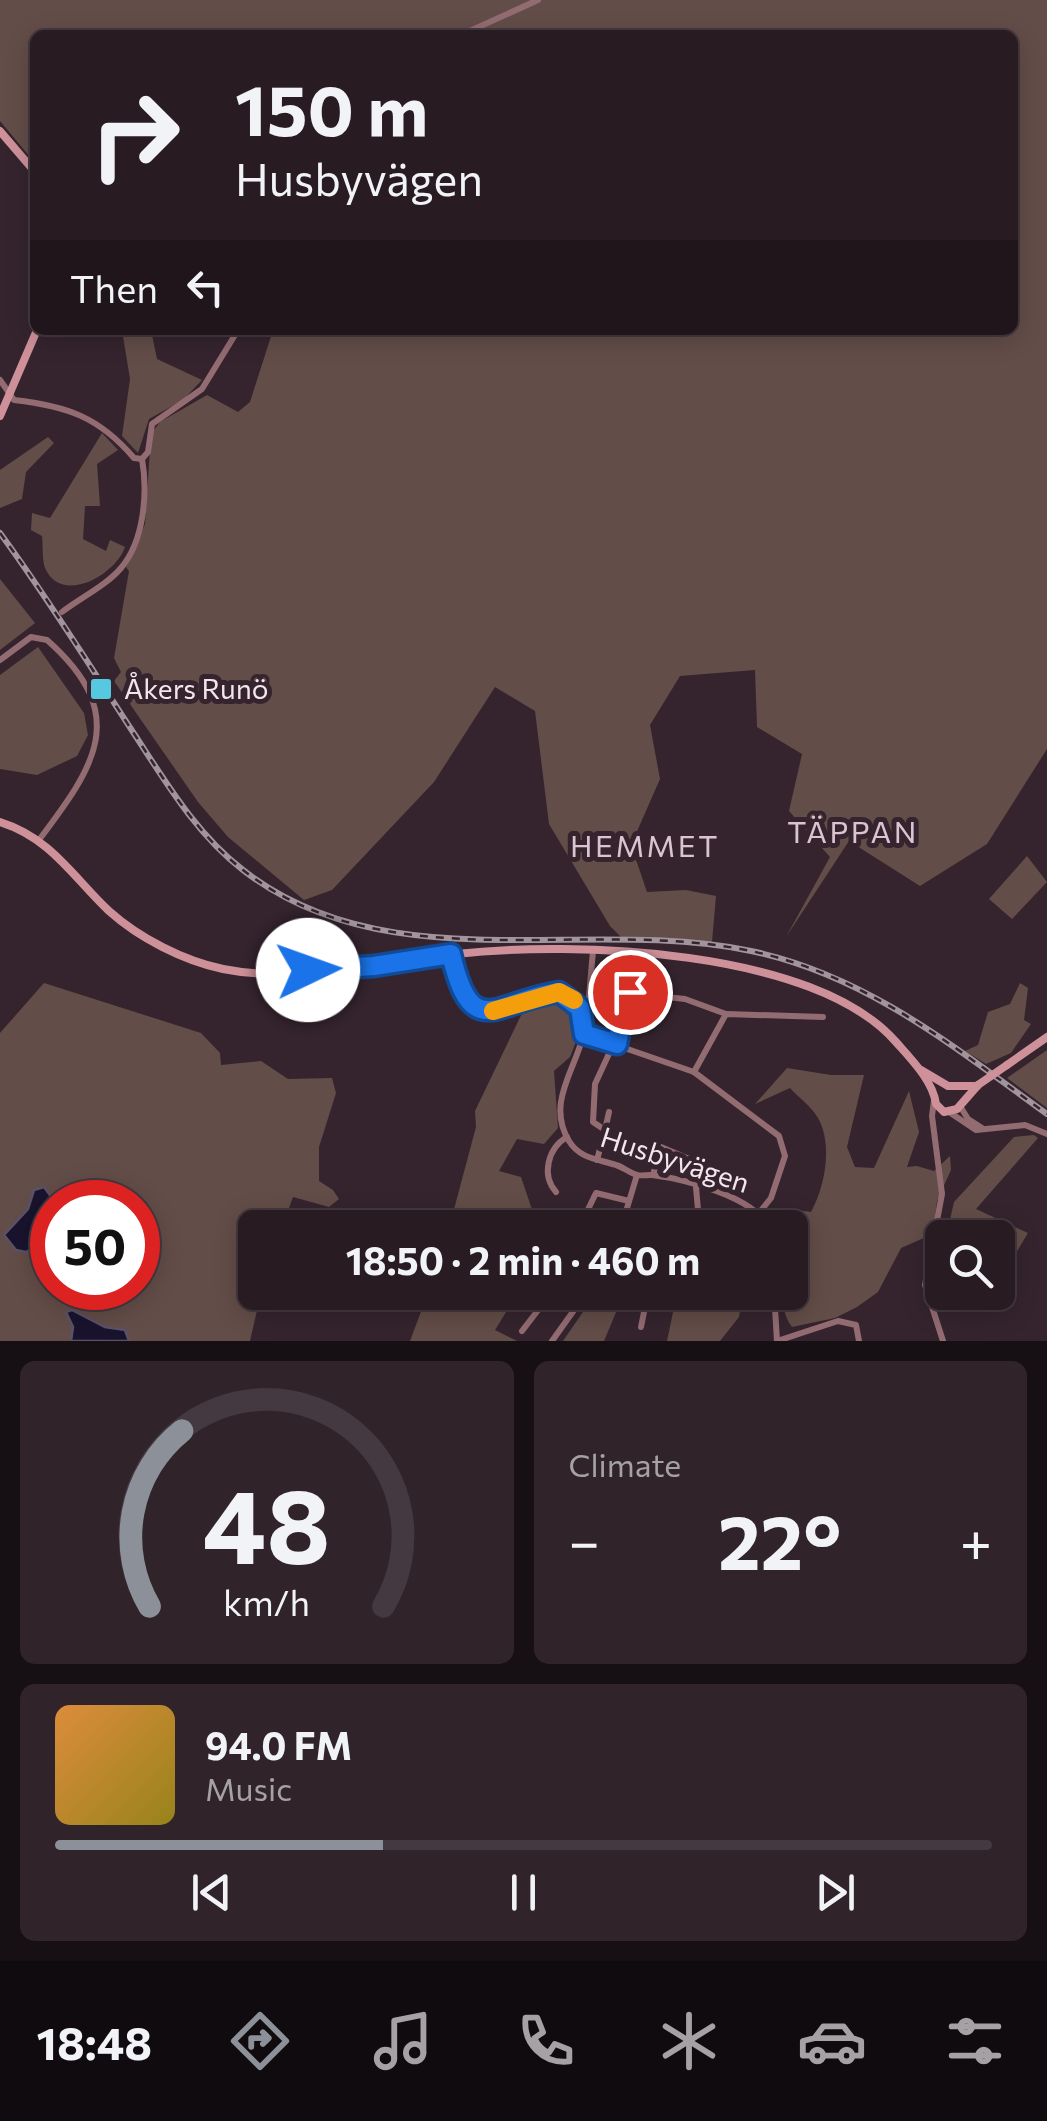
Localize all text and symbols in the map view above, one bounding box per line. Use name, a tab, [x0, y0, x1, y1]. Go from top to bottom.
text: 150 m	[235, 65, 428, 150]
icon: right	[70, 70, 200, 200]
text: Husbyvägen	[235, 150, 483, 205]
icon: left	[178, 260, 233, 315]
text: Then	[70, 264, 158, 311]
place label: Åkers Runö	[124, 671, 268, 705]
marker: Åkers Runö	[88, 676, 114, 702]
district label: TÄPPAN	[787, 812, 919, 849]
district label: HEMMET	[570, 826, 720, 863]
position arrow	[256, 918, 360, 1022]
pin	[588, 950, 673, 1035]
icon: arrive	[603, 965, 658, 1020]
street label: Husbyvägen	[597, 1119, 754, 1199]
speed limit sign: 50	[30, 1180, 160, 1310]
map controls	[925, 1220, 1015, 1310]
button: search	[925, 1220, 1015, 1310]
text: 18:50 · 2 min · 460 m	[346, 1236, 700, 1283]
text: Climate	[569, 1444, 681, 1484]
text: 48	[203, 1458, 331, 1585]
text: 22°	[718, 1494, 841, 1585]
text: −	[569, 1506, 600, 1573]
text: +	[960, 1506, 992, 1573]
text: km/h	[223, 1580, 310, 1623]
text: 94.0 FM	[205, 1721, 352, 1768]
text: Music	[205, 1768, 292, 1808]
icon: previous	[184, 1865, 239, 1920]
icon: pause	[496, 1865, 551, 1920]
icon: next	[808, 1865, 863, 1920]
icon: directions	[225, 2006, 295, 2076]
icon: music	[368, 2006, 438, 2076]
icon: phone	[511, 2006, 581, 2076]
icon: climate	[654, 2006, 724, 2076]
icon: car	[797, 2006, 867, 2076]
icon: filters	[940, 2006, 1010, 2076]
text: 18:48	[37, 2014, 152, 2069]

